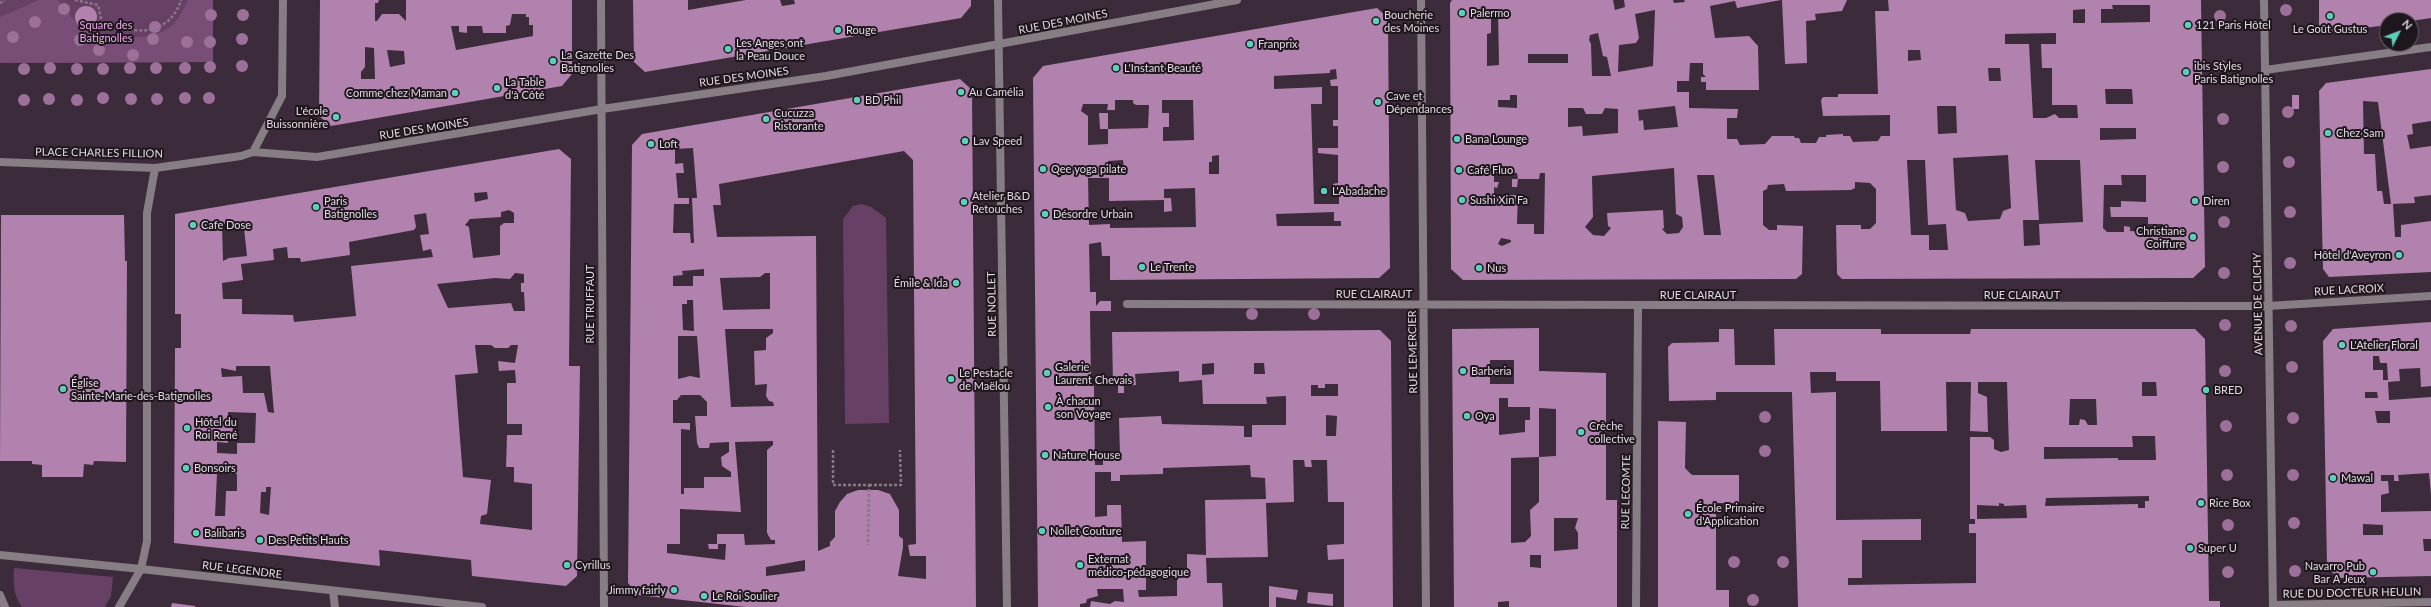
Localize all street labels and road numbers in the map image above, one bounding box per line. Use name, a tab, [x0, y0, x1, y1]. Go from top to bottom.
street label: RUE DES MOINES	[1017, 7, 1109, 37]
street label: RUE DES MOINES	[698, 64, 790, 90]
street label: RUE DES MOINES	[378, 115, 470, 143]
street label: PLACE CHARLES FILLION	[35, 145, 163, 161]
street label: AVENUE DE CLICHY	[2251, 253, 2265, 355]
street label: RUE TRUFFAUT	[583, 264, 597, 344]
street label: RUE NOLLET	[985, 271, 999, 337]
street label: RUE LACROIX	[2314, 282, 2384, 298]
street label: RUE CLAIRAUT	[1336, 287, 1412, 301]
street label: RUE CLAIRAUT	[1660, 288, 1736, 302]
street label: RUE CLAIRAUT	[1984, 288, 2060, 302]
street label: RUE LEMERCIER	[1406, 310, 1420, 394]
street label: RUE LECOMTE	[1619, 454, 1633, 530]
street label: RUE LEGENDRE	[201, 559, 283, 581]
street label: RUE DU DOCTEUR HEULIN	[2283, 585, 2421, 601]

